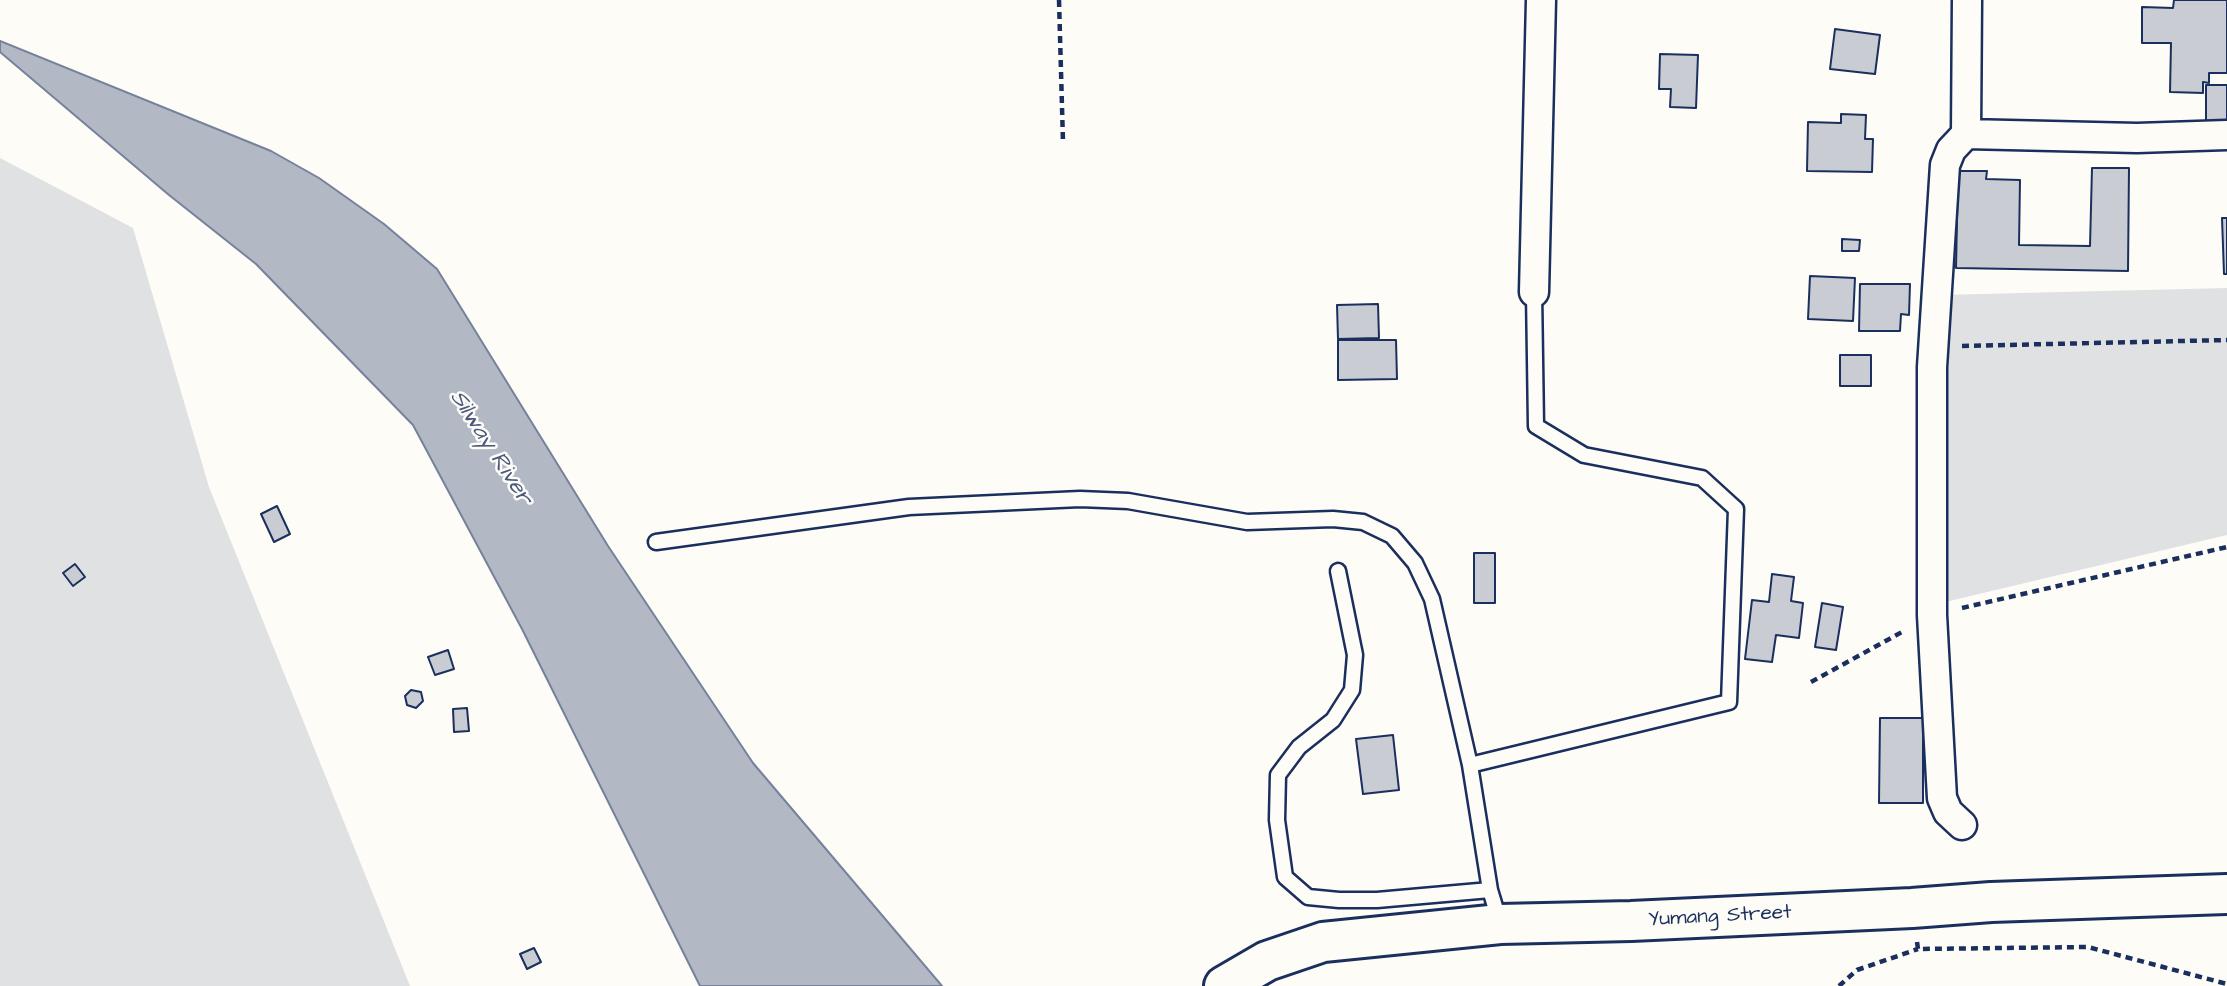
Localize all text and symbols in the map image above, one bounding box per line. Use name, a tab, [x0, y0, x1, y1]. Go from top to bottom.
water label: Silway River	[443, 386, 537, 510]
street label: Yumang Street	[1648, 901, 1792, 933]

